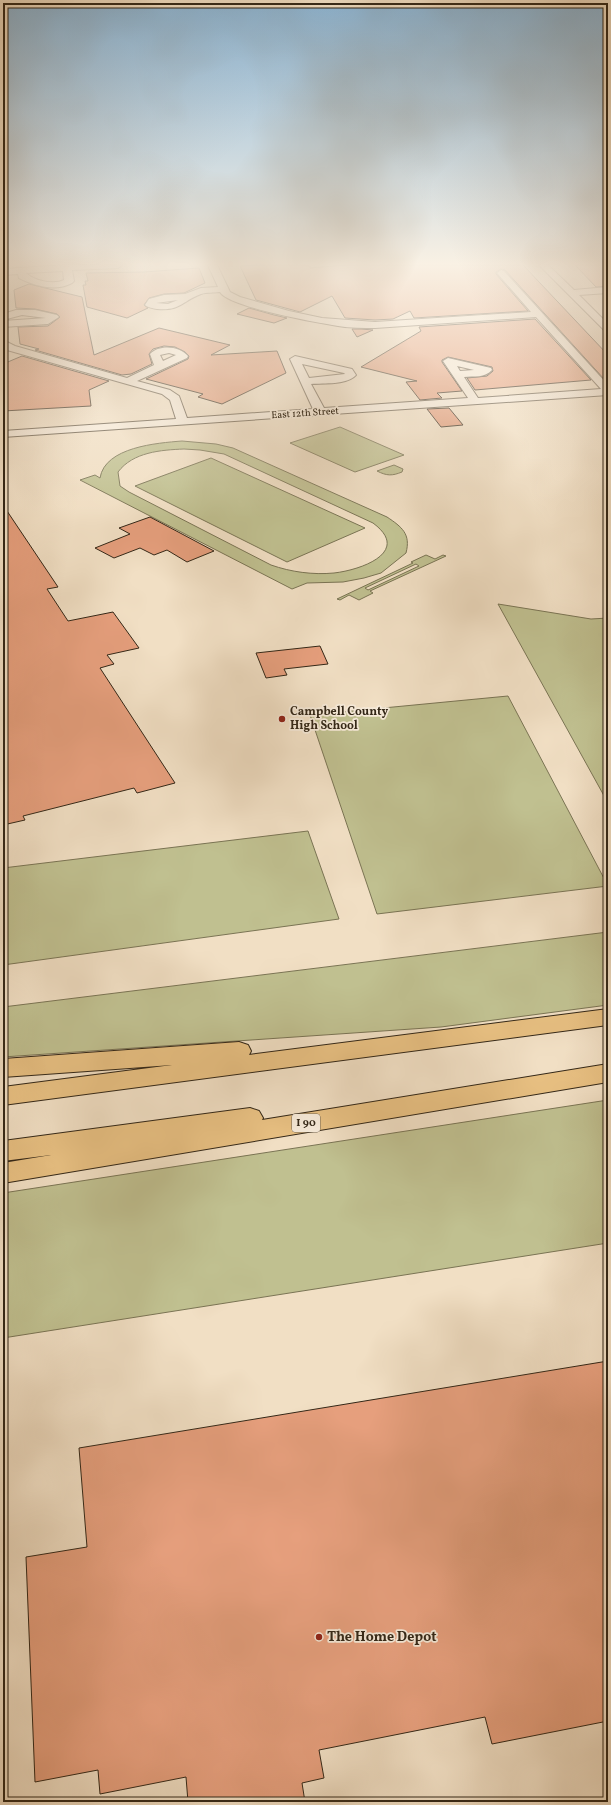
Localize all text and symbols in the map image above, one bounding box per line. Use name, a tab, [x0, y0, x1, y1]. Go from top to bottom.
street label: East 12th Street	[271, 404, 340, 422]
place label: Campbell County High School	[290, 704, 389, 734]
marker: Campbell County High School	[277, 714, 287, 724]
road number: I 90	[292, 1114, 320, 1132]
place label: The Home Depot	[327, 1628, 436, 1647]
marker: The Home Depot	[314, 1632, 324, 1642]

